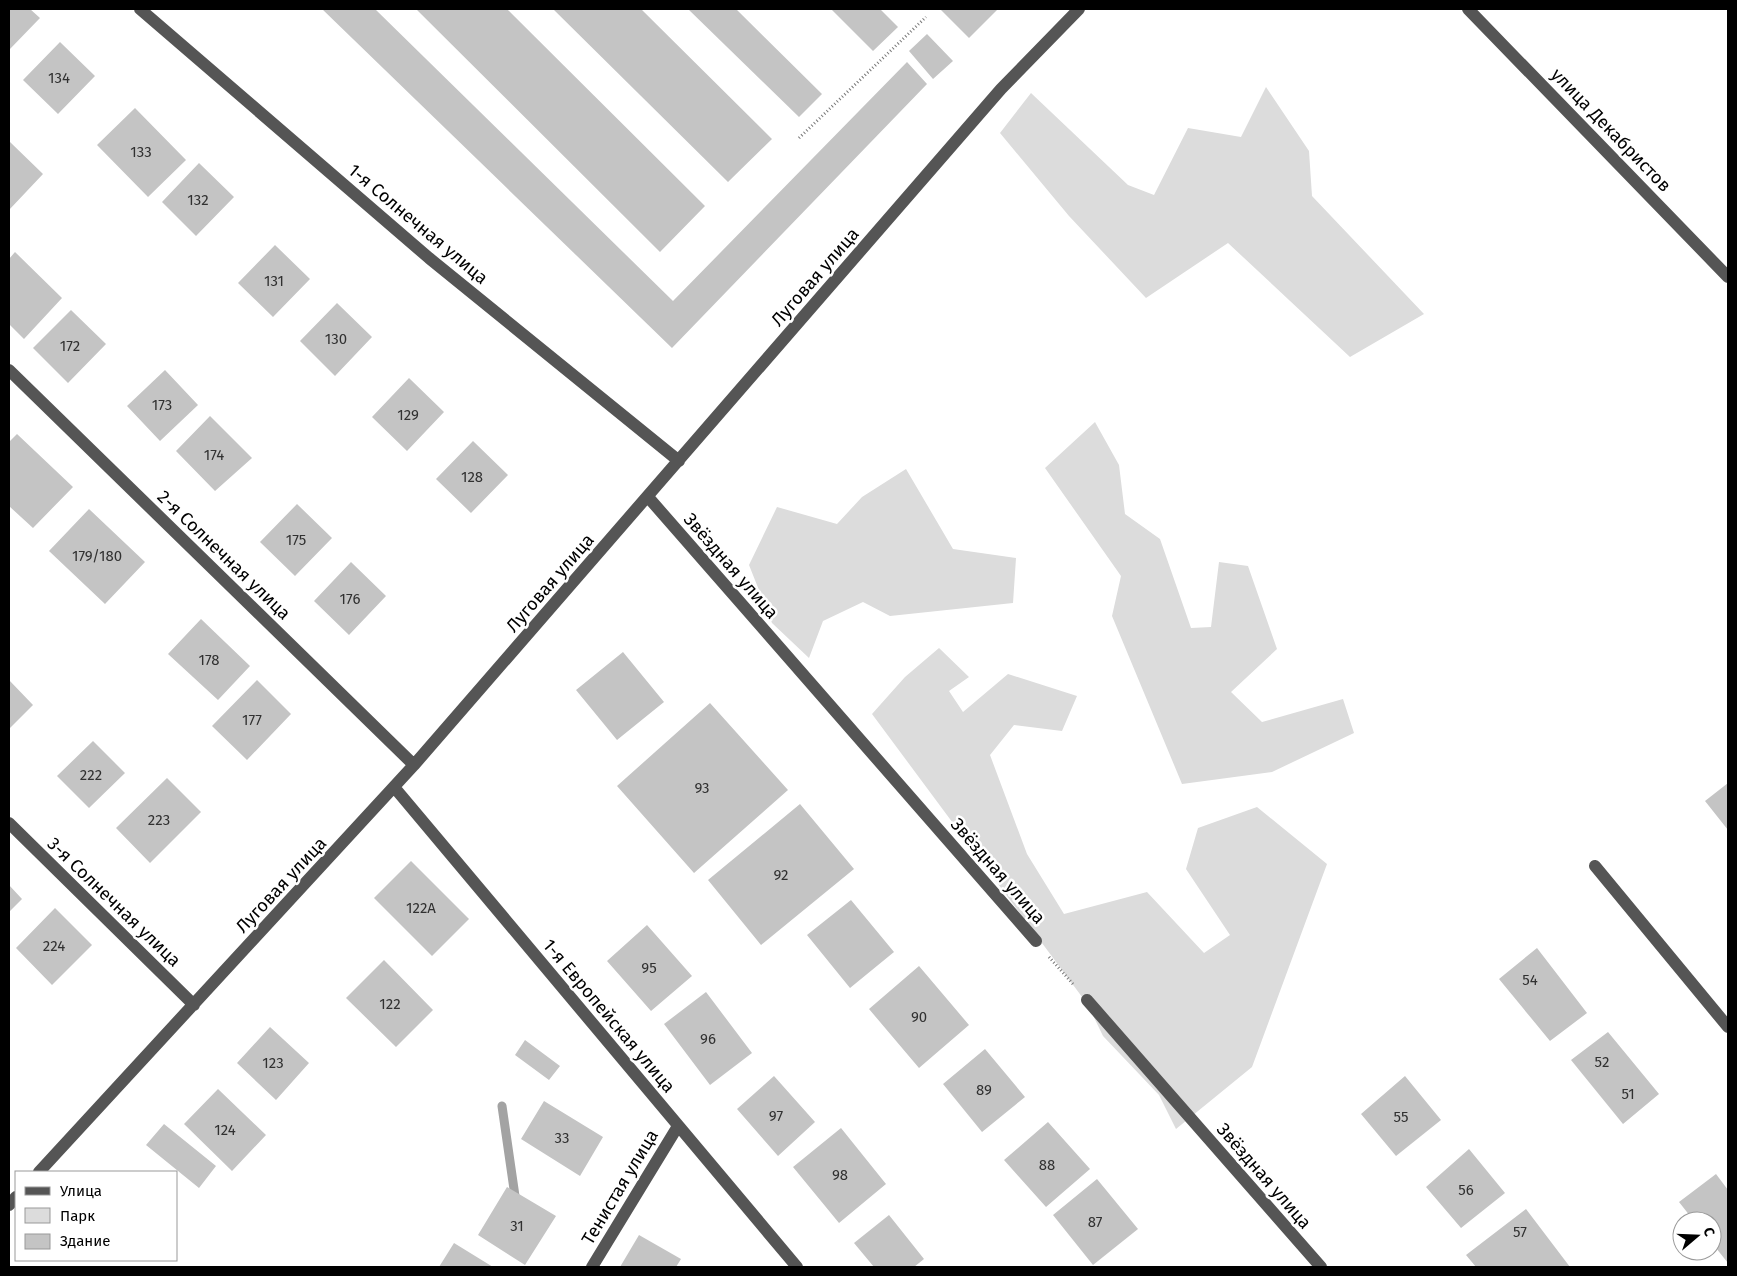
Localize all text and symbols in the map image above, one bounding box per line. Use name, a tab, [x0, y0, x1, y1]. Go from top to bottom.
street label: улица Декабристов	[1546, 64, 1676, 196]
house number: 134	[48, 69, 70, 87]
house number: 133	[130, 143, 152, 161]
street label: 1-я Солнечная улица	[344, 159, 492, 289]
house number: 132	[187, 191, 209, 209]
street label: Луговая улица	[766, 223, 864, 331]
house number: 131	[264, 272, 284, 290]
house number: 130	[325, 330, 347, 348]
house number: 172	[60, 337, 80, 355]
house number: 173	[152, 396, 172, 414]
house number: 129	[397, 406, 419, 424]
house number: 174	[204, 446, 224, 464]
house number: 128	[461, 468, 483, 486]
street label: 2-я Солнечная улица	[153, 486, 295, 624]
street label: Звёздная улица	[679, 509, 783, 623]
street label: Луговая улица	[501, 529, 599, 637]
house number: 175	[286, 531, 306, 549]
house number: 179/180	[72, 547, 122, 565]
house number: 176	[340, 590, 360, 608]
house number: 178	[198, 651, 220, 669]
house number: 177	[242, 711, 262, 729]
house number: 222	[80, 766, 102, 784]
house number: 93	[694, 779, 710, 797]
house number: 223	[148, 811, 170, 829]
street label: Звёздная улица	[946, 814, 1050, 928]
street label: Луговая улица	[231, 832, 331, 938]
street label: 3-я Солнечная улица	[43, 833, 185, 971]
house number: 92	[774, 866, 788, 884]
house number: 122А	[406, 899, 436, 917]
street label: 1-я Европейская улица	[538, 935, 680, 1097]
house number: 224	[43, 937, 65, 955]
house number: 95	[641, 959, 657, 977]
house number: 54	[1522, 971, 1538, 989]
house number: 122	[379, 995, 401, 1013]
house number: 90	[911, 1008, 927, 1026]
house number: 96	[700, 1030, 716, 1048]
house number: 52	[1595, 1053, 1609, 1071]
house number: 123	[262, 1054, 284, 1072]
house number: 89	[976, 1081, 992, 1099]
house number: 51	[1621, 1085, 1635, 1103]
house number: 97	[769, 1107, 783, 1125]
house number: 55	[1394, 1108, 1408, 1126]
street label: Звёздная улица	[1212, 1119, 1316, 1233]
house number: 124	[214, 1121, 236, 1139]
street label: Тенистая улица	[577, 1126, 663, 1248]
house number: 33	[555, 1129, 569, 1147]
house number: 88	[1039, 1156, 1055, 1174]
house number: 98	[832, 1166, 848, 1184]
legend	[15, 1171, 178, 1261]
house number: 56	[1458, 1181, 1474, 1199]
text: Улица	[60, 1182, 102, 1200]
text: Парк	[60, 1207, 95, 1225]
north arrow	[1672, 1211, 1722, 1261]
house number: 87	[1088, 1213, 1103, 1231]
house number: 31	[510, 1217, 524, 1235]
house number: 57	[1513, 1223, 1527, 1241]
text: С	[1699, 1225, 1718, 1239]
text: Здание	[60, 1232, 110, 1250]

